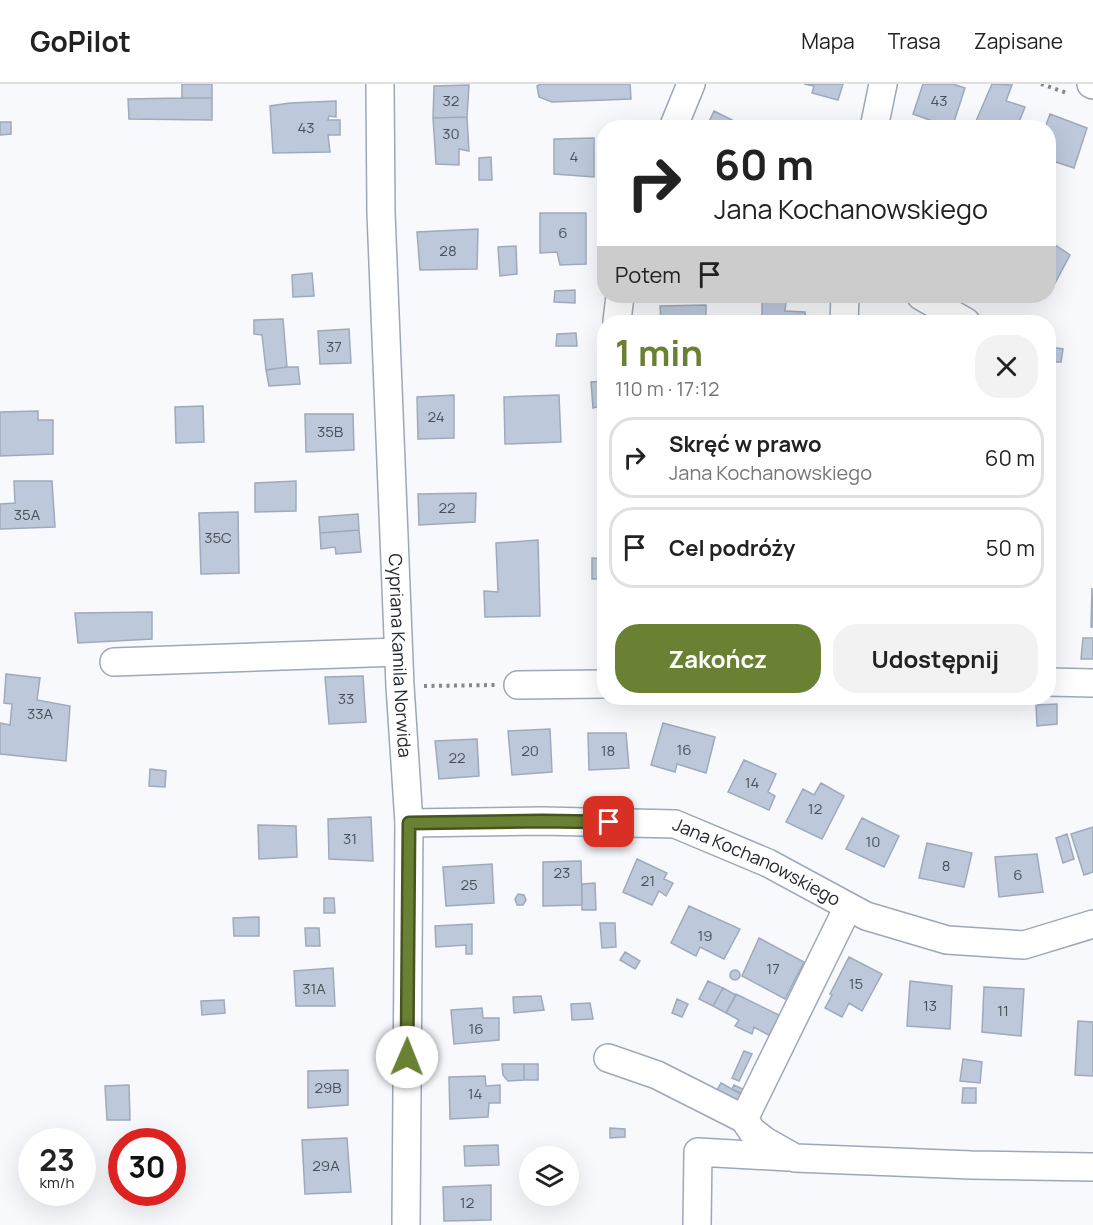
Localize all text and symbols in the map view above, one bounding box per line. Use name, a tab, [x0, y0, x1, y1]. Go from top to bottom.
text: GoPilot	[30, 22, 131, 60]
text: Mapa	[801, 27, 855, 55]
text: Trasa	[888, 27, 941, 55]
text: Zapisane	[974, 27, 1063, 55]
house number: 32	[443, 90, 459, 111]
house number: 43	[930, 90, 948, 111]
house number: 43	[297, 117, 315, 138]
house number: 30	[442, 123, 460, 144]
text: 60 m	[714, 135, 814, 193]
icon: right	[615, 144, 693, 222]
house number: 4	[570, 146, 579, 167]
text: Jana Kochanowskiego	[714, 190, 988, 227]
house number: 6	[558, 222, 568, 243]
house number: 28	[439, 240, 457, 261]
icon: arrive	[693, 258, 726, 291]
text: Potem	[615, 260, 681, 290]
text: 1 min	[615, 328, 703, 377]
button: close	[975, 335, 1038, 398]
house number: 37	[326, 336, 342, 357]
text: 110 m · 17:12	[615, 375, 719, 402]
house number: 24	[427, 406, 445, 427]
house number: 35B	[317, 421, 343, 442]
text: Skręć w prawo	[669, 429, 822, 459]
icon: right	[618, 441, 651, 474]
text: 60 m	[985, 443, 1035, 473]
text: Jana Kochanowskiego	[669, 459, 872, 486]
house number: 22	[438, 497, 456, 518]
house number: 35A	[14, 504, 41, 525]
house number: 35C	[204, 527, 232, 548]
icon: arrive	[618, 531, 651, 564]
text: Cel podróży	[669, 533, 795, 563]
text: 50 m	[986, 533, 1035, 563]
street label: Cypriana Kamila Norwida	[384, 553, 418, 758]
button: Zakończ	[615, 624, 821, 693]
button: Udostępnij	[833, 624, 1038, 693]
house number: 33	[338, 688, 354, 709]
house number: 33A	[27, 703, 54, 724]
house number: 16	[676, 739, 692, 760]
house number: 20	[521, 740, 539, 761]
house number: 18	[601, 740, 615, 761]
house number: 22	[448, 747, 466, 768]
house number: 14	[745, 772, 759, 793]
pin	[583, 796, 634, 847]
house number: 12	[808, 798, 822, 819]
icon: arrive	[592, 805, 625, 838]
street label: Jana Kochanowskiego	[669, 811, 845, 911]
house number: 31	[343, 828, 357, 849]
house number: 10	[866, 831, 881, 852]
house number: 8	[942, 855, 950, 876]
house number: 23	[554, 862, 570, 883]
house number: 6	[1013, 864, 1023, 885]
house number: 21	[641, 870, 655, 891]
house number: 25	[460, 874, 478, 895]
house number: 19	[697, 925, 713, 946]
house number: 17	[766, 958, 780, 979]
house number: 15	[849, 973, 863, 994]
house number: 31A	[302, 978, 326, 999]
house number: 13	[923, 995, 937, 1016]
house number: 11	[997, 1000, 1009, 1021]
house number: 16	[468, 1018, 484, 1039]
position arrow	[375, 1025, 439, 1089]
house number: 29B	[314, 1077, 342, 1098]
house number: 14	[468, 1083, 482, 1104]
speed limit sign: 30	[108, 1128, 186, 1206]
text: 23	[39, 1139, 75, 1180]
map controls	[519, 1146, 579, 1206]
button: layers	[519, 1146, 579, 1206]
house number: 29A	[312, 1155, 340, 1176]
text: km/h	[40, 1172, 74, 1193]
house number: 12	[460, 1192, 474, 1213]

